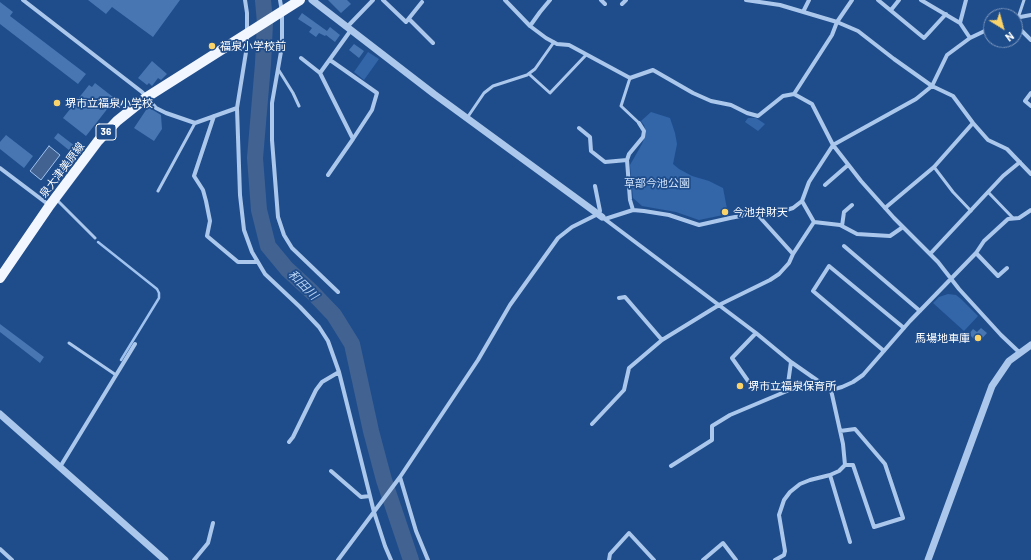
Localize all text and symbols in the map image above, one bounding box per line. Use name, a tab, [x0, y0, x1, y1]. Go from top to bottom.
north arrow	[983, 8, 1023, 48]
text: N	[1003, 30, 1017, 45]
place label: 福泉小学校前	[220, 39, 286, 53]
marker: 福泉小学校前	[207, 41, 217, 51]
place label: 堺市立福泉小学校	[65, 96, 153, 110]
marker: 堺市立福泉小学校	[52, 98, 62, 108]
road number: 36	[96, 124, 116, 140]
street label: 泉大津美原線	[37, 140, 87, 200]
park label: 草部今池公園	[624, 176, 690, 190]
place label: 今池弁財天	[733, 205, 788, 219]
marker: 今池弁財天	[720, 207, 730, 217]
water label: 和田川	[285, 267, 321, 303]
place label: 馬場地車庫	[915, 331, 970, 345]
marker: 馬場地車庫	[973, 333, 983, 343]
place label: 堺市立福泉保育所	[748, 379, 836, 393]
marker: 堺市立福泉保育所	[735, 381, 745, 391]

